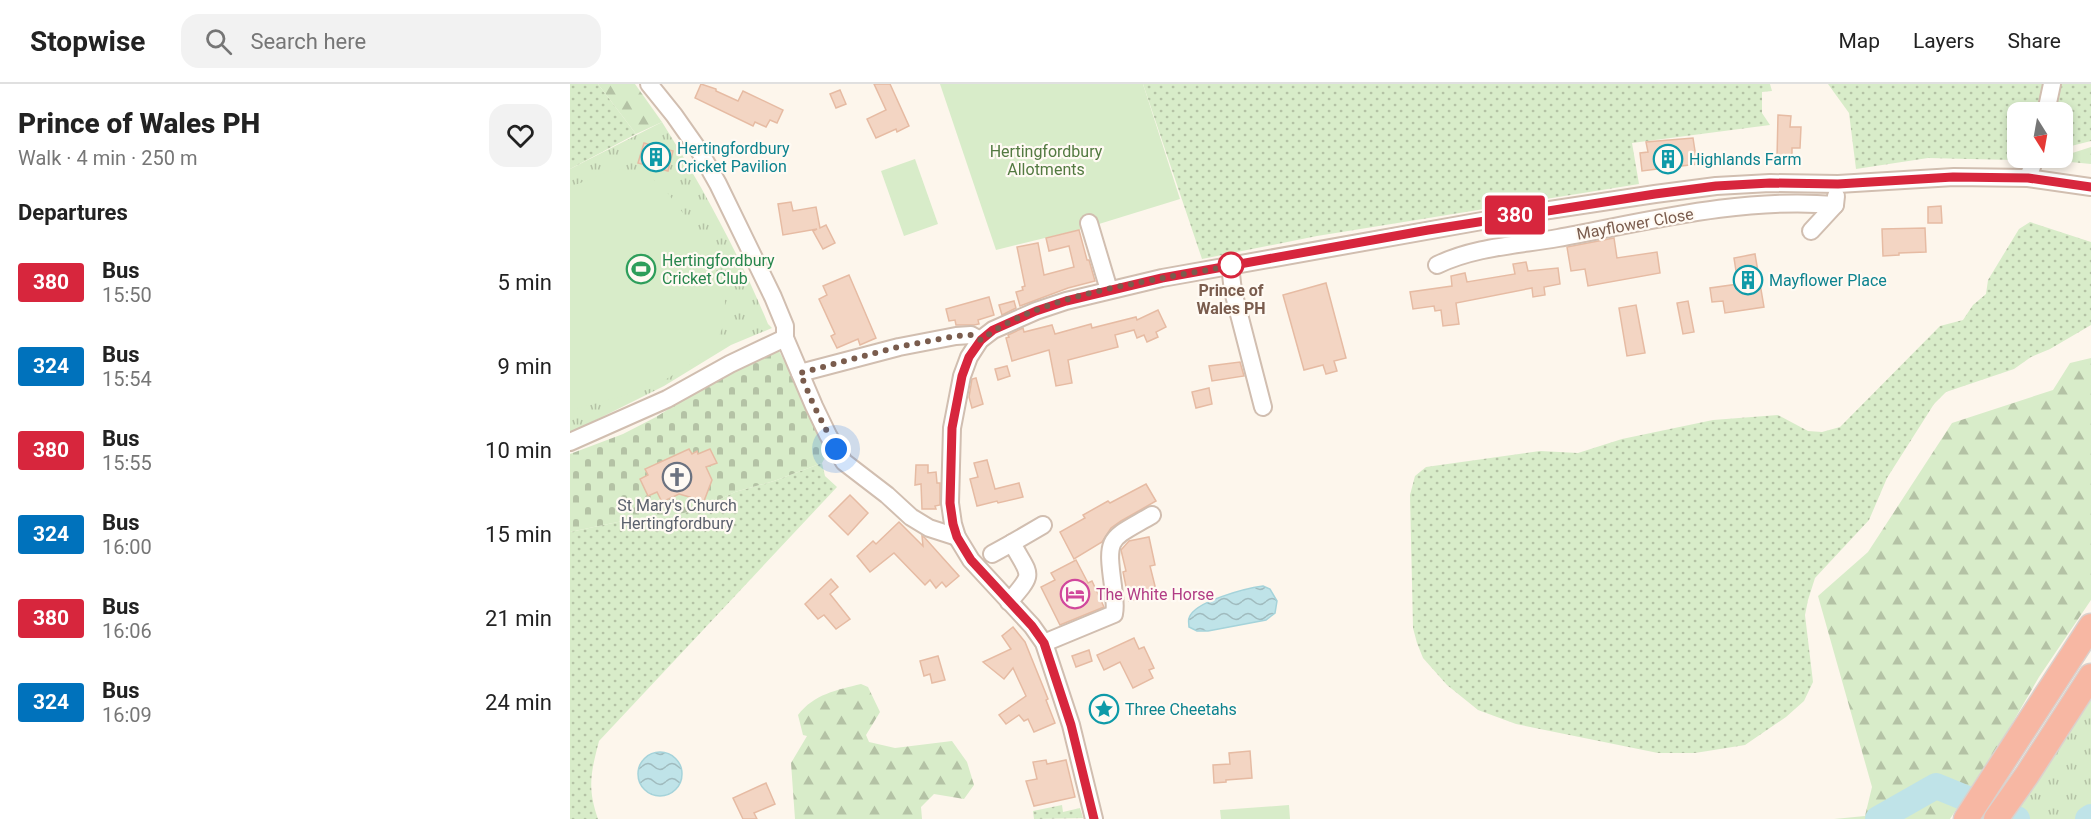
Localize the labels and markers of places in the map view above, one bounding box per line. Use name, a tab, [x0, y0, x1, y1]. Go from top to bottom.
place label: Hertingfordbury Cricket Pavilion	[677, 139, 790, 176]
building icon: Hertingfordbury Cricket Pavilion	[640, 141, 672, 173]
building icon: Highlands Farm	[1652, 143, 1684, 175]
place label: Highlands Farm	[1689, 150, 1802, 169]
place label: Hertingfordbury Cricket Club	[662, 251, 775, 288]
marker: Prince of Wales PH	[1218, 252, 1244, 278]
sports icon: Hertingfordbury Cricket Club	[625, 253, 657, 285]
building icon: Mayflower Place	[1732, 264, 1764, 296]
place label: Mayflower Place	[1769, 271, 1887, 290]
place label: Prince of Wales PH	[1197, 281, 1265, 318]
church icon: St Mary's Church Hertingfordbury	[661, 461, 693, 493]
place label: St Mary's Church Hertingfordbury	[617, 496, 737, 533]
hotel icon: The White Horse	[1059, 578, 1091, 610]
place label: The White Horse	[1096, 585, 1214, 604]
place icon: Three Cheetahs	[1088, 693, 1120, 725]
place label: Three Cheetahs	[1125, 700, 1237, 719]

